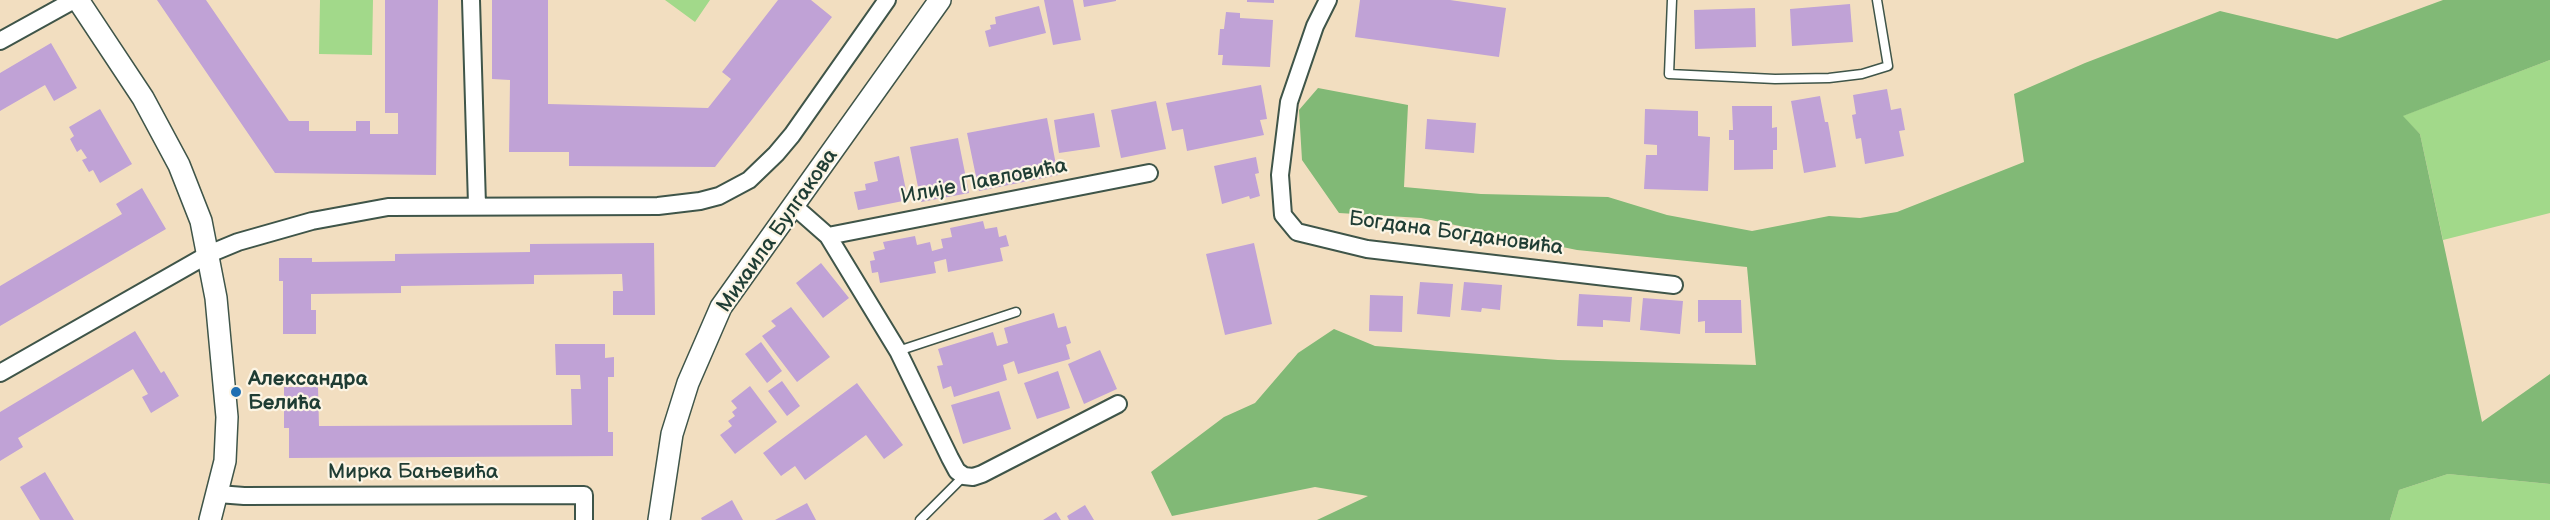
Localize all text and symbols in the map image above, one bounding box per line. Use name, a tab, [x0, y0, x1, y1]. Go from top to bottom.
street label: Михаила Булгакова	[712, 144, 844, 318]
street label: Илије Павловића	[899, 154, 1069, 210]
street label: Богдана Богдановића	[1347, 206, 1565, 262]
place label: Александра Белића	[248, 367, 368, 417]
marker: Александра Белића	[229, 385, 243, 399]
street label: Мирка Бањевића	[328, 460, 498, 486]

